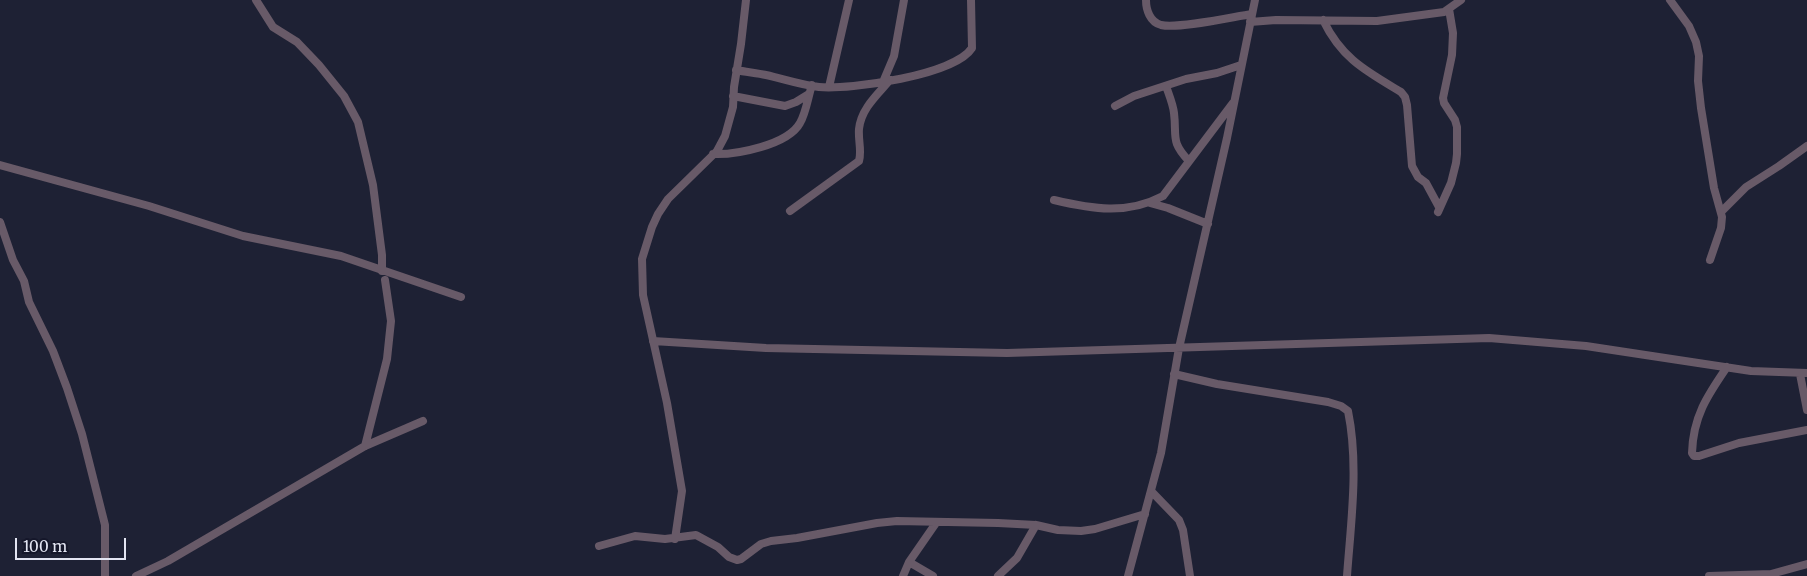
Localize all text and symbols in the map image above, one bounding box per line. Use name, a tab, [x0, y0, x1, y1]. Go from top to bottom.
scale bar	[18, 528, 129, 560]
text: 100 m	[23, 537, 67, 556]

